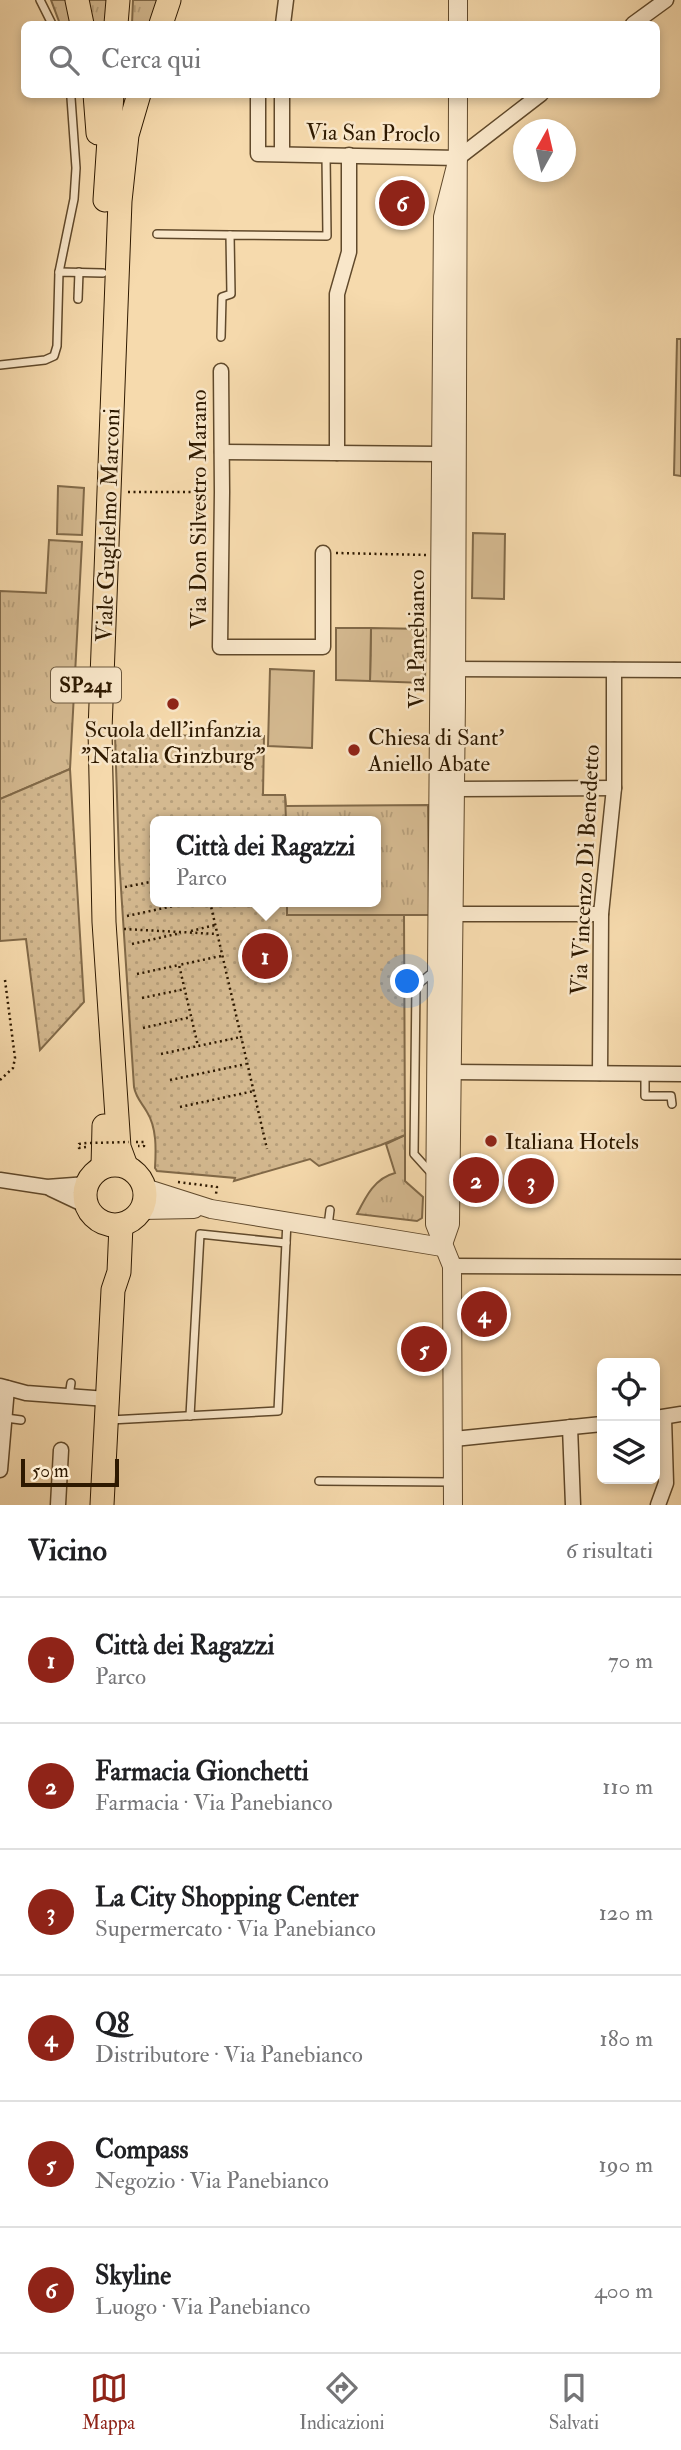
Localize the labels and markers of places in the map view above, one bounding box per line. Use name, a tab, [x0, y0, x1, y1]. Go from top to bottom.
pin: 6	[379, 177, 425, 229]
marker: Scuola dell'infanzia "Natalia Ginzburg"	[165, 696, 181, 712]
place label: Scuola dell'infanzia "Natalia Ginzburg"	[81, 715, 265, 770]
place label: Chiesa di Sant' Aniello Abate	[367, 723, 504, 778]
marker: Chiesa di Sant' Aniello Abate	[346, 742, 362, 758]
pin: 1	[242, 930, 288, 982]
place label: Italiana Hotels	[505, 1127, 639, 1156]
marker: Italiana Hotels	[483, 1133, 499, 1149]
pin: 2	[453, 1154, 499, 1206]
pin: 3	[508, 1155, 554, 1207]
pin: 4	[461, 1288, 507, 1340]
pin: 5	[401, 1323, 447, 1375]

